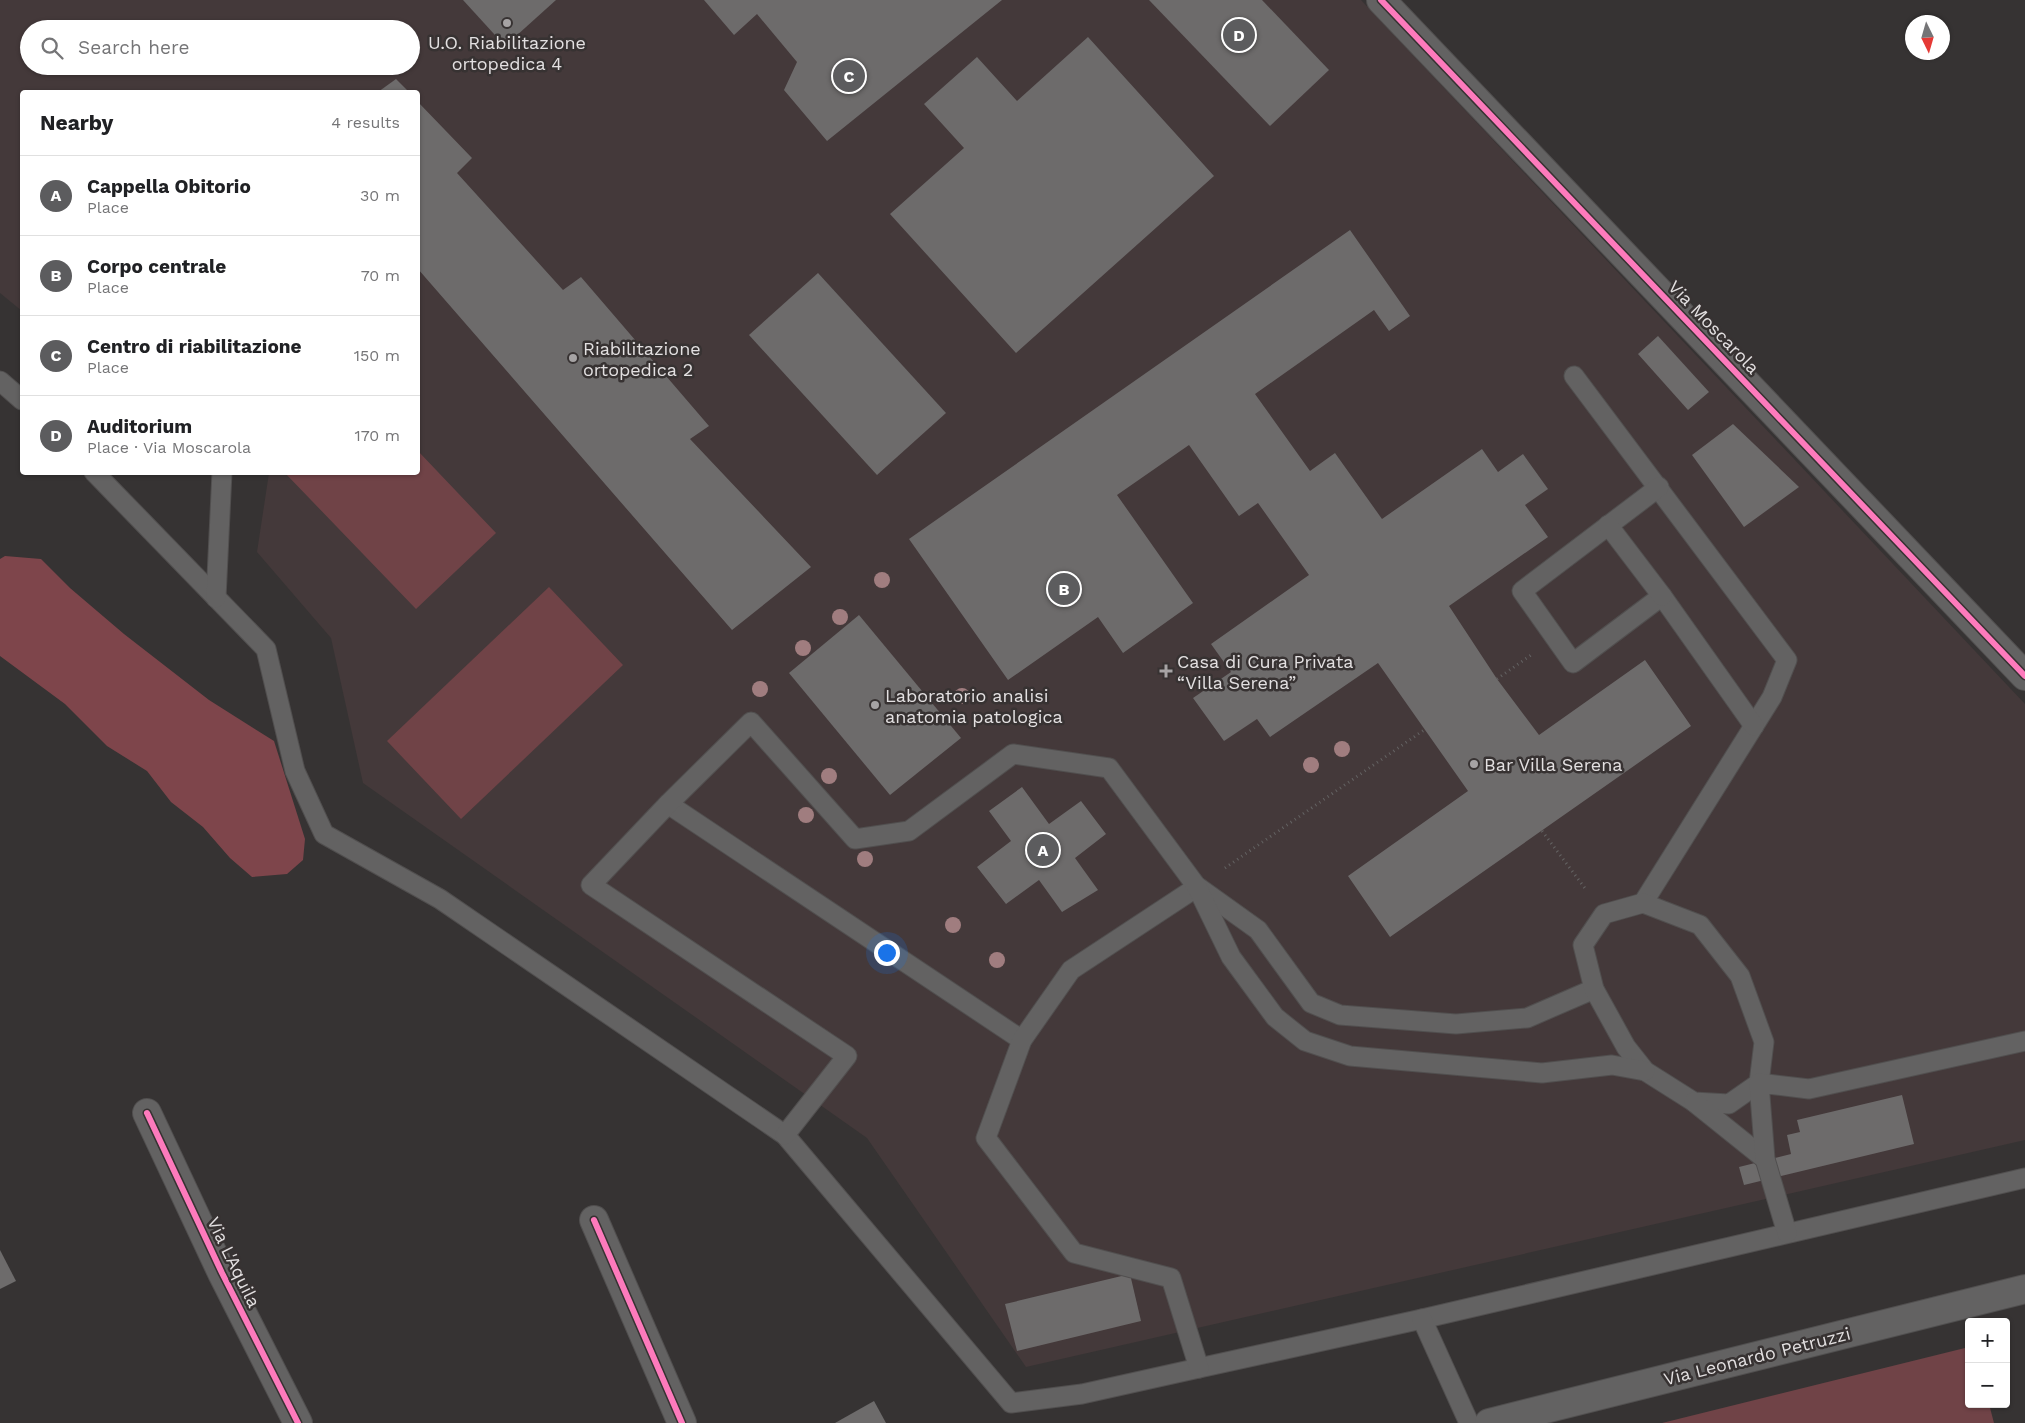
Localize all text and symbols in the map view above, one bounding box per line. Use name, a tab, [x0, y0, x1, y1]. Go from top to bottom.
north arrow	[1905, 15, 1950, 60]
pin: D	[1223, 16, 1255, 54]
marker: U.O. Riabilitazione ortopedica 4	[501, 17, 513, 29]
search box	[20, 20, 420, 75]
place label: U.O. Riabilitazione ortopedica 4	[428, 32, 586, 74]
icon: search	[38, 34, 66, 62]
text: Search here	[78, 36, 189, 59]
pin: C	[833, 57, 865, 95]
text: Nearby	[40, 110, 113, 135]
text: 4 results	[331, 113, 400, 132]
text: Cappella Obitorio	[87, 175, 251, 198]
text: A	[51, 186, 61, 205]
text: 30 m	[360, 186, 400, 205]
text: Place	[87, 198, 129, 217]
text: Corpo centrale	[87, 255, 226, 278]
text: B	[51, 266, 61, 285]
text: 70 m	[361, 266, 400, 285]
street label: Via Moscarola	[1664, 276, 1764, 378]
text: Place	[87, 278, 129, 297]
text: Centro di riabilitazione	[87, 335, 302, 358]
place label: Riabilitazione ortopedica 2	[583, 338, 701, 380]
text: C	[51, 346, 61, 365]
text: 150 m	[354, 346, 400, 365]
marker: Riabilitazione ortopedica 2	[567, 352, 579, 364]
text: Place	[87, 358, 129, 377]
text: Auditorium	[87, 415, 192, 438]
text: D	[50, 426, 62, 445]
text: 170 m	[354, 426, 400, 445]
text: Place · Via Moscarola	[87, 438, 251, 457]
pin: B	[1048, 570, 1080, 608]
place label: Casa di Cura Privata “Villa Serena”	[1177, 651, 1353, 693]
marker: Casa di Cura Privata “Villa Serena”	[1159, 664, 1173, 678]
place label: Laboratorio analisi anatomia patologica	[885, 685, 1063, 727]
marker: Laboratorio analisi anatomia patologica	[869, 699, 881, 711]
place label: Bar Villa Serena	[1484, 754, 1622, 775]
marker: Bar Villa Serena	[1468, 758, 1480, 770]
pin: A	[1027, 831, 1059, 869]
your location	[874, 940, 900, 966]
street label: Via L'Aquila	[203, 1213, 265, 1311]
map controls	[1965, 1318, 2010, 1408]
button: +	[1965, 1318, 2010, 1363]
street label: Via Leonardo Petruzzi	[1662, 1323, 1852, 1389]
button: −	[1965, 1363, 2010, 1408]

